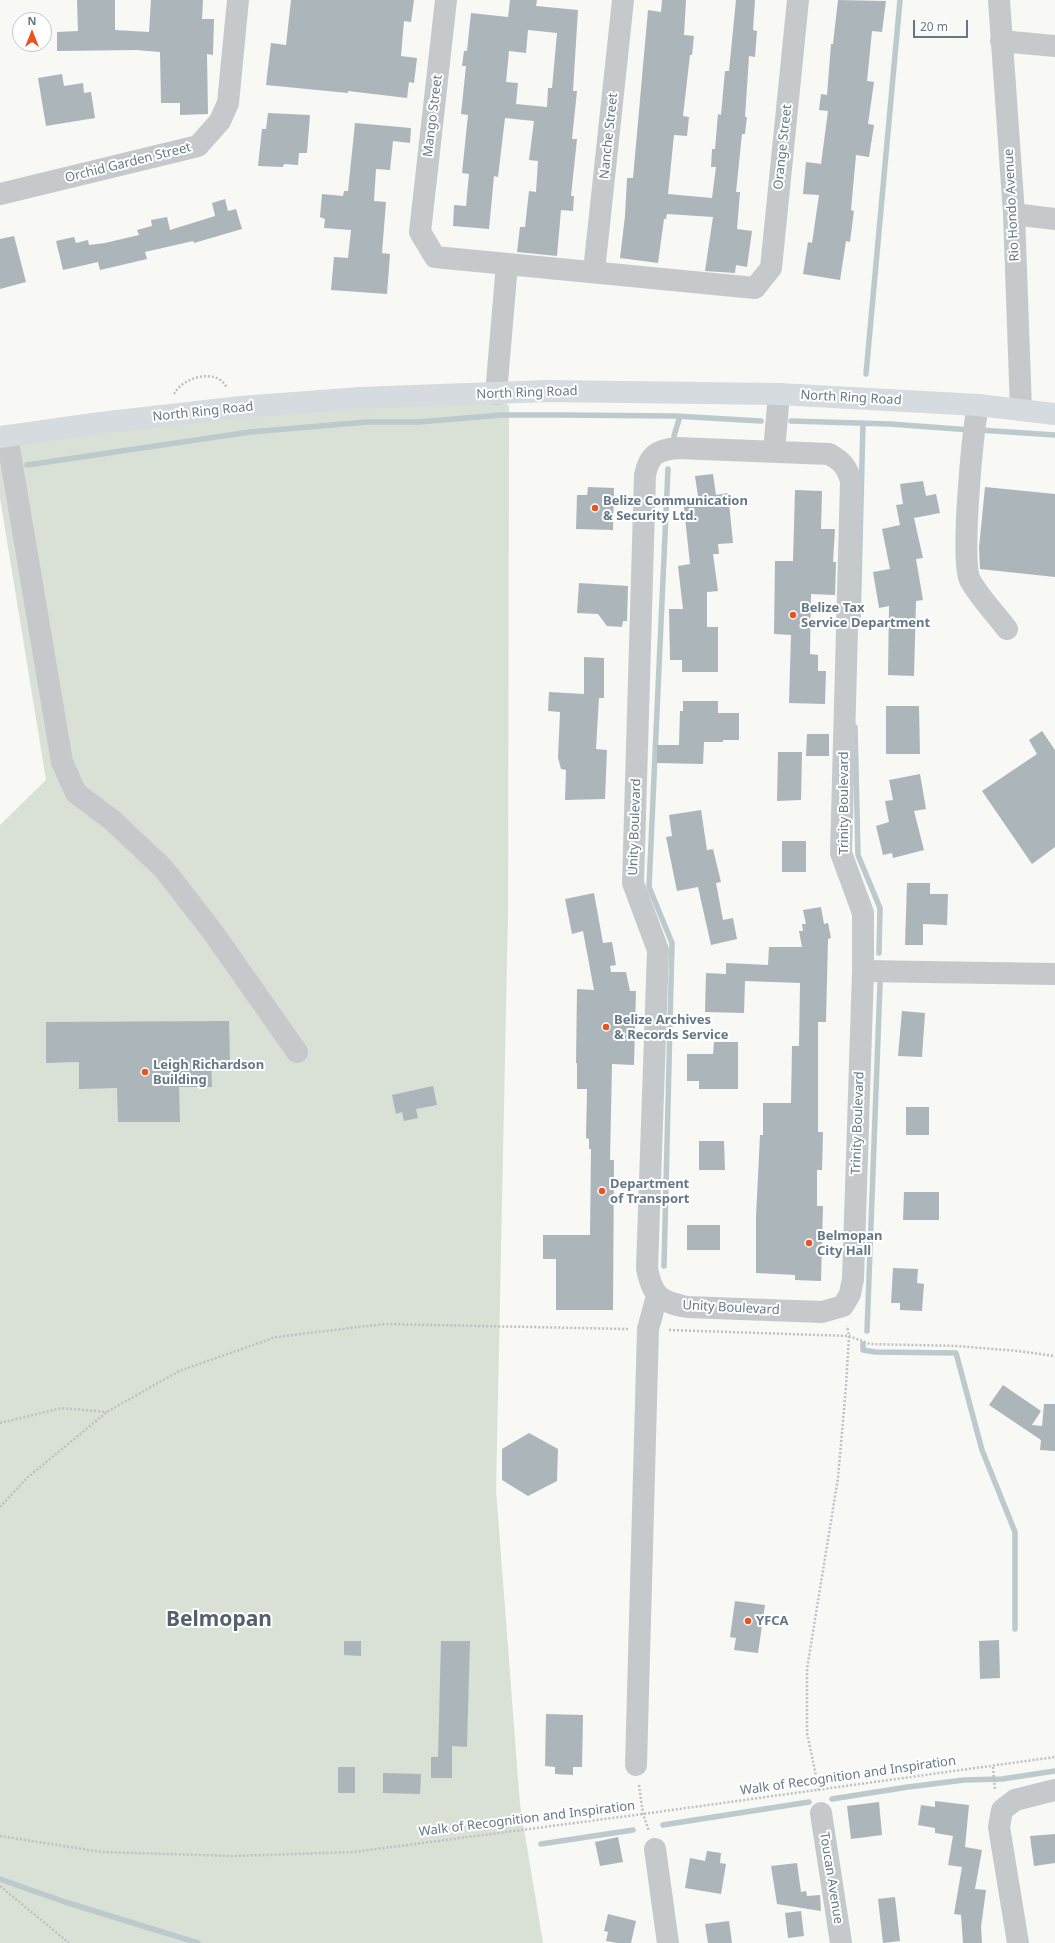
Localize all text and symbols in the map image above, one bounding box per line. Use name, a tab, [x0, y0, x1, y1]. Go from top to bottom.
north arrow	[12, 12, 52, 52]
scale bar	[915, 12, 970, 38]
text: N	[28, 13, 36, 28]
text: 20 m	[920, 18, 948, 35]
street label: Mango Street	[420, 74, 446, 158]
street label: Nanche Street	[597, 92, 621, 180]
street label: Orange Street	[771, 104, 795, 190]
street label: Orchid Garden Street	[63, 140, 193, 186]
street label: Rio Hondo Avenue	[1001, 148, 1023, 262]
street label: North Ring Road	[476, 383, 578, 403]
street label: North Ring Road	[800, 388, 902, 408]
street label: North Ring Road	[152, 399, 254, 425]
place label: Belize Communication & Security Ltd.	[603, 493, 748, 524]
marker: Belize Communication & Security Ltd.	[590, 503, 600, 513]
place label: Belize Tax Service Department	[801, 600, 930, 631]
marker: Belize Tax Service Department	[788, 610, 798, 620]
street label: Trinity Boulevard	[836, 751, 852, 855]
street label: Unity Boulevard	[626, 778, 644, 876]
place label: Belize Archives & Records Service	[614, 1012, 728, 1043]
marker: Belize Archives & Records Service	[601, 1022, 611, 1032]
place label: Leigh Richardson Building	[153, 1057, 264, 1088]
marker: Leigh Richardson Building	[140, 1067, 150, 1077]
street label: Trinity Boulevard	[848, 1071, 868, 1175]
place label: Department of Transport	[610, 1176, 689, 1207]
marker: Department of Transport	[597, 1186, 607, 1196]
place label: Belmopan City Hall	[817, 1228, 883, 1259]
marker: Belmopan City Hall	[804, 1238, 814, 1248]
street label: Unity Boulevard	[682, 1298, 780, 1318]
district label: Belmopan	[166, 1607, 272, 1633]
place label: YFCA	[756, 1613, 789, 1629]
marker: YFCA	[743, 1616, 753, 1626]
street label: Walk of Recognition and Inspiration	[739, 1753, 957, 1799]
street label: Walk of Recognition and Inspiration	[418, 1798, 636, 1840]
street label: Toucan Avenue	[816, 1831, 846, 1925]

